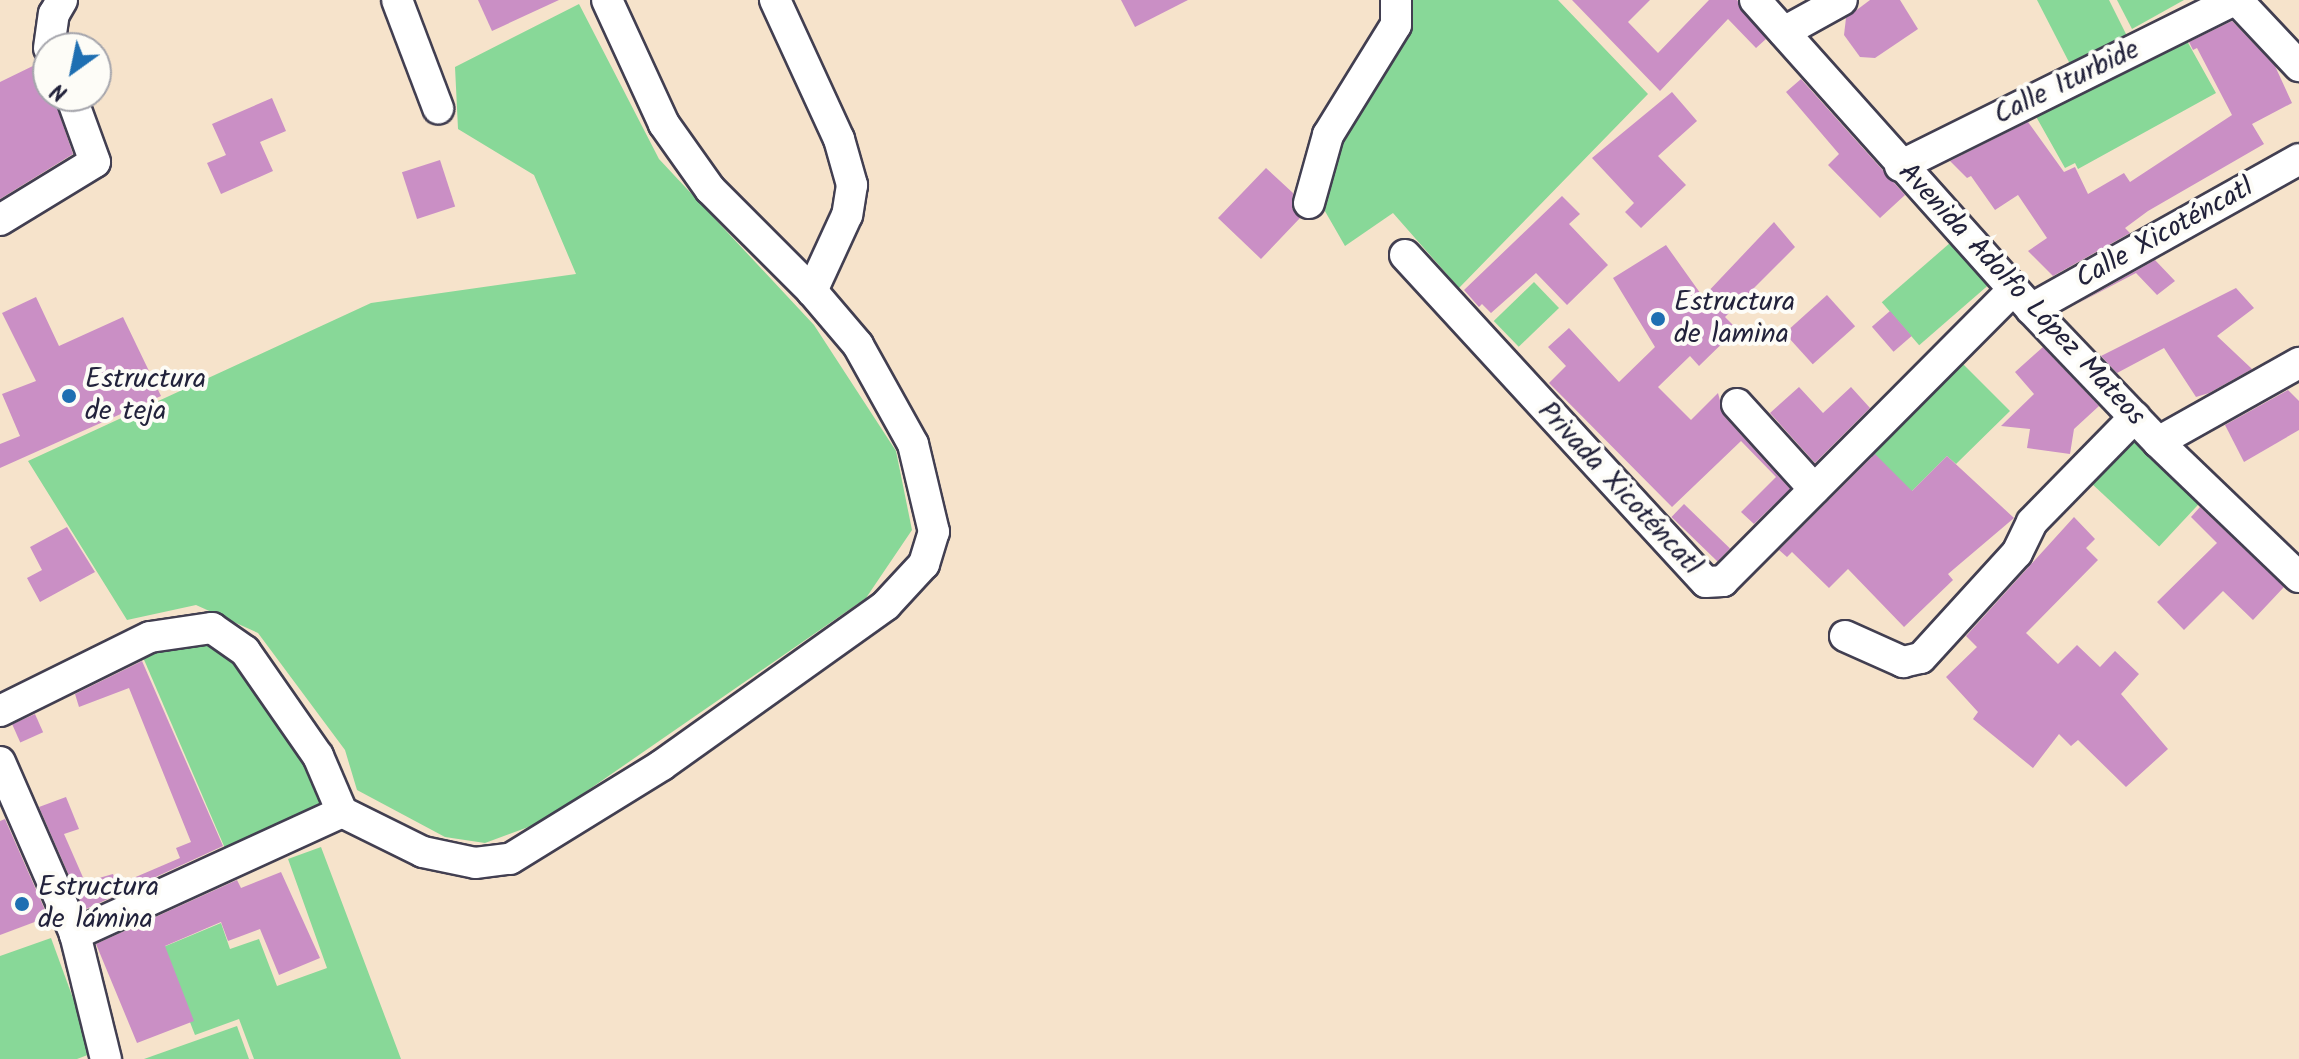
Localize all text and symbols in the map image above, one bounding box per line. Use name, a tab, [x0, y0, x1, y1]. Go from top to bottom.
north arrow	[32, 32, 112, 112]
street label: Calle Iturbide	[1989, 33, 2145, 133]
text: N	[44, 72, 75, 109]
street label: Avenida Adolfo López Mateos	[1890, 157, 2152, 433]
street label: Calle Xicoténcatl	[2070, 171, 2260, 297]
place label: Estructura de lamina	[1674, 286, 1795, 352]
marker: Estructura de lamina	[1649, 310, 1667, 328]
place label: Estructura de teja	[85, 363, 206, 429]
marker: Estructura de teja	[60, 387, 78, 405]
street label: Privada Xicoténcatl	[1530, 395, 1708, 583]
place label: Estructura de lámina	[38, 871, 159, 937]
marker: Estructura de lámina	[13, 895, 31, 913]

